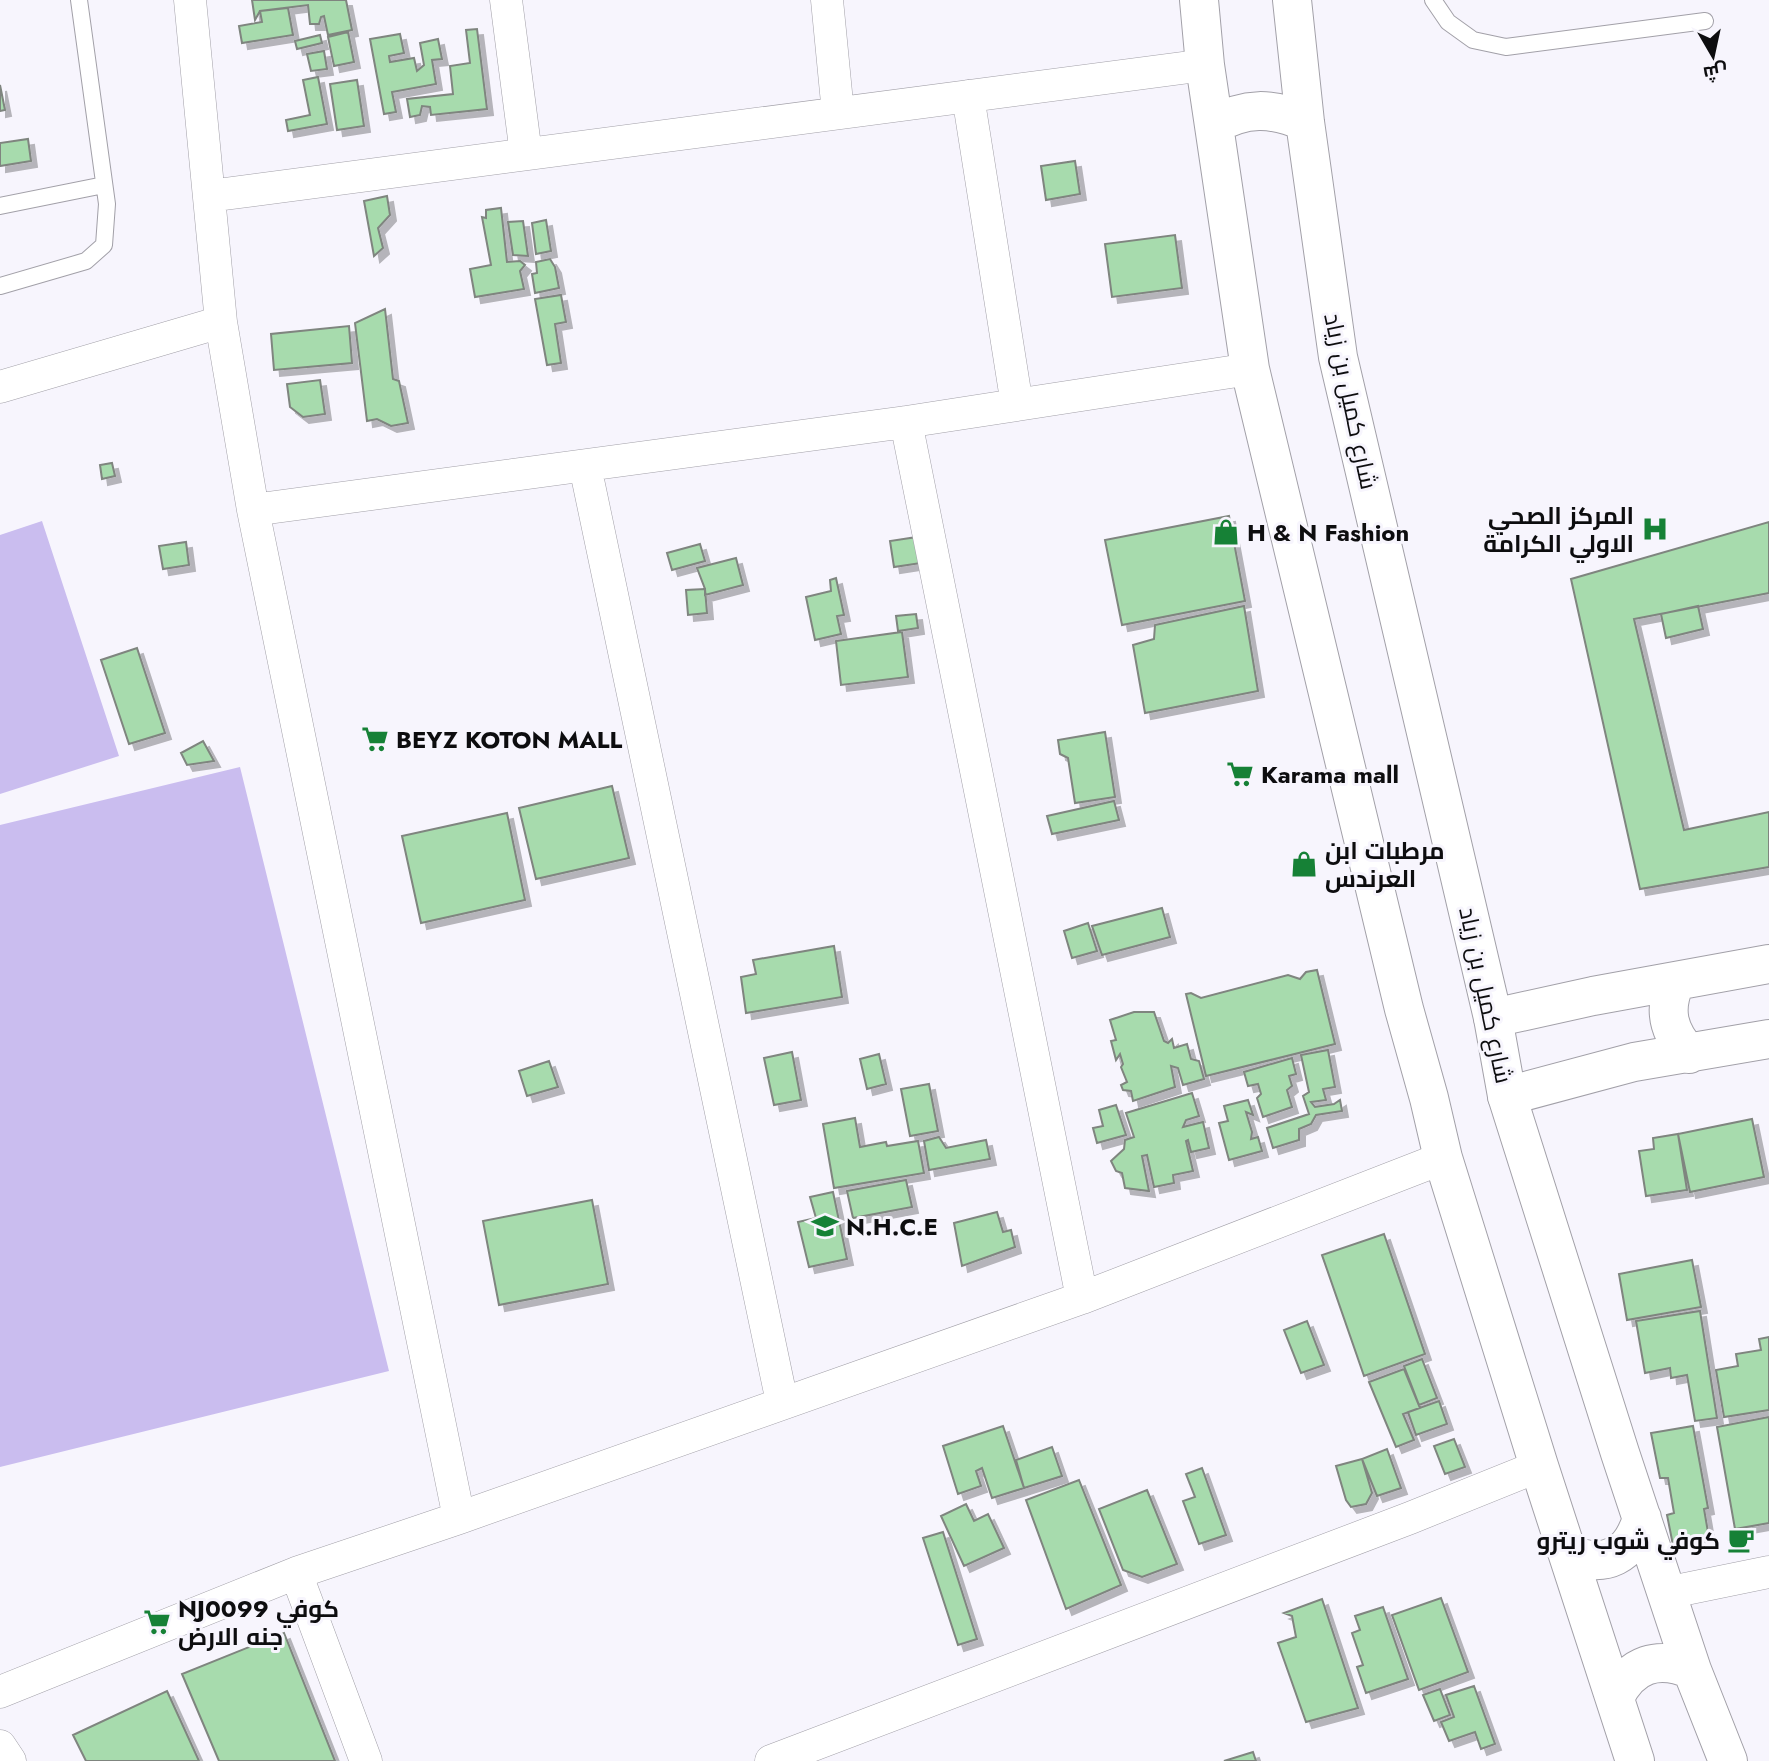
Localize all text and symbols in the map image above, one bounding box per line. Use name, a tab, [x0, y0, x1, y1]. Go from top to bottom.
north arrow	[1678, 21, 1748, 91]
text: ش	[1701, 57, 1730, 88]
street label: شارع كميل بن زياد	[1315, 310, 1387, 492]
place label: المركز الصحي الاولي الكرامة	[1483, 498, 1634, 563]
hospital icon: المركز الصحي الاولي الكرامة	[1640, 514, 1670, 544]
place label: H & N Fashion	[1247, 515, 1409, 550]
shop icon: H & N Fashion	[1211, 517, 1241, 547]
place label: BEYZ KOTON MALL	[396, 722, 623, 757]
supermarket icon: BEYZ KOTON MALL	[360, 724, 390, 754]
place label: Karama mall	[1261, 757, 1399, 792]
supermarket icon: Karama mall	[1225, 759, 1255, 789]
place label: مرطبات ابن العرندس	[1325, 833, 1445, 896]
shop icon: مرطبات ابن العرندس	[1289, 849, 1319, 879]
street label: شارع كميل بن زياد	[1450, 904, 1522, 1086]
place label: N.H.C.E	[846, 1209, 938, 1244]
school or university icon: N.H.C.E	[810, 1211, 840, 1241]
place label: كوفي شوب ريترو	[1536, 1523, 1720, 1560]
cafe icon: كوفي شوب ريترو	[1726, 1525, 1756, 1555]
place label: NJ0099 كوفي جنه الارض	[178, 1591, 339, 1654]
supermarket icon: NJ0099 كوفي جنه الارض	[142, 1607, 172, 1637]

